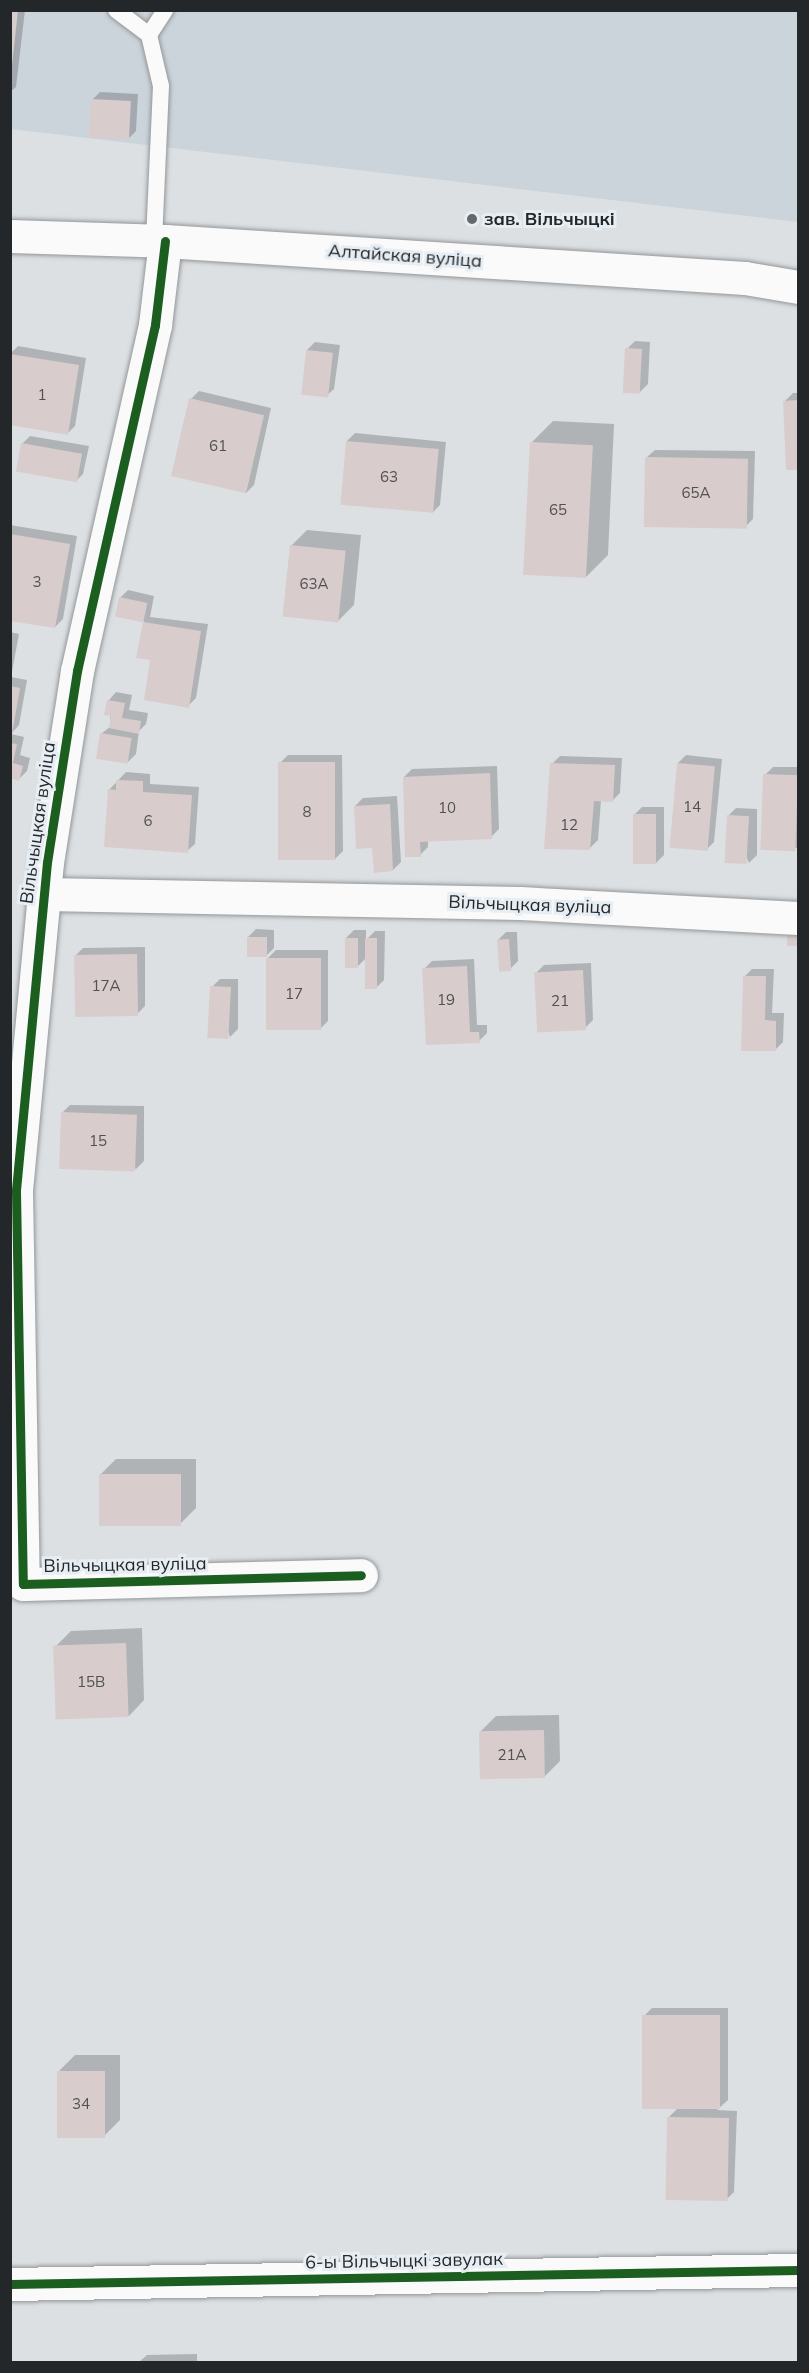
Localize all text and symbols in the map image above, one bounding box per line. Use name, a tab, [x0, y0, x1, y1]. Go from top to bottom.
place label: зав. Вільчыцкі	[484, 208, 615, 230]
marker: зав. Вільчыцкі	[465, 212, 479, 226]
street label: Алтайская вуліца	[327, 240, 483, 272]
house number: 1	[38, 386, 46, 404]
house number: 61	[209, 437, 227, 455]
house number: 63	[380, 468, 398, 486]
house number: 65А	[681, 484, 711, 502]
house number: 65	[549, 501, 567, 519]
house number: 3	[33, 573, 41, 591]
house number: 63А	[299, 575, 329, 593]
street label: Вільчыцкая вуліца	[16, 741, 60, 905]
house number: 14	[683, 798, 701, 816]
house number: 10	[438, 799, 456, 817]
house number: 8	[303, 803, 311, 821]
house number: 6	[144, 812, 152, 830]
house number: 12	[560, 816, 578, 834]
street label: Вільчыцкая вуліца	[448, 891, 612, 919]
house number: 17А	[91, 977, 121, 995]
house number: 17	[285, 985, 303, 1003]
house number: 19	[437, 991, 455, 1009]
house number: 21	[551, 992, 569, 1010]
house number: 15	[89, 1132, 107, 1150]
street label: Вільчыцкая вуліца	[43, 1553, 207, 1577]
house number: 15В	[77, 1673, 105, 1691]
house number: 21А	[497, 1746, 527, 1764]
house number: 34	[72, 2095, 90, 2113]
street label: 6-ы Вільчыцкі завулак	[305, 2248, 503, 2274]

